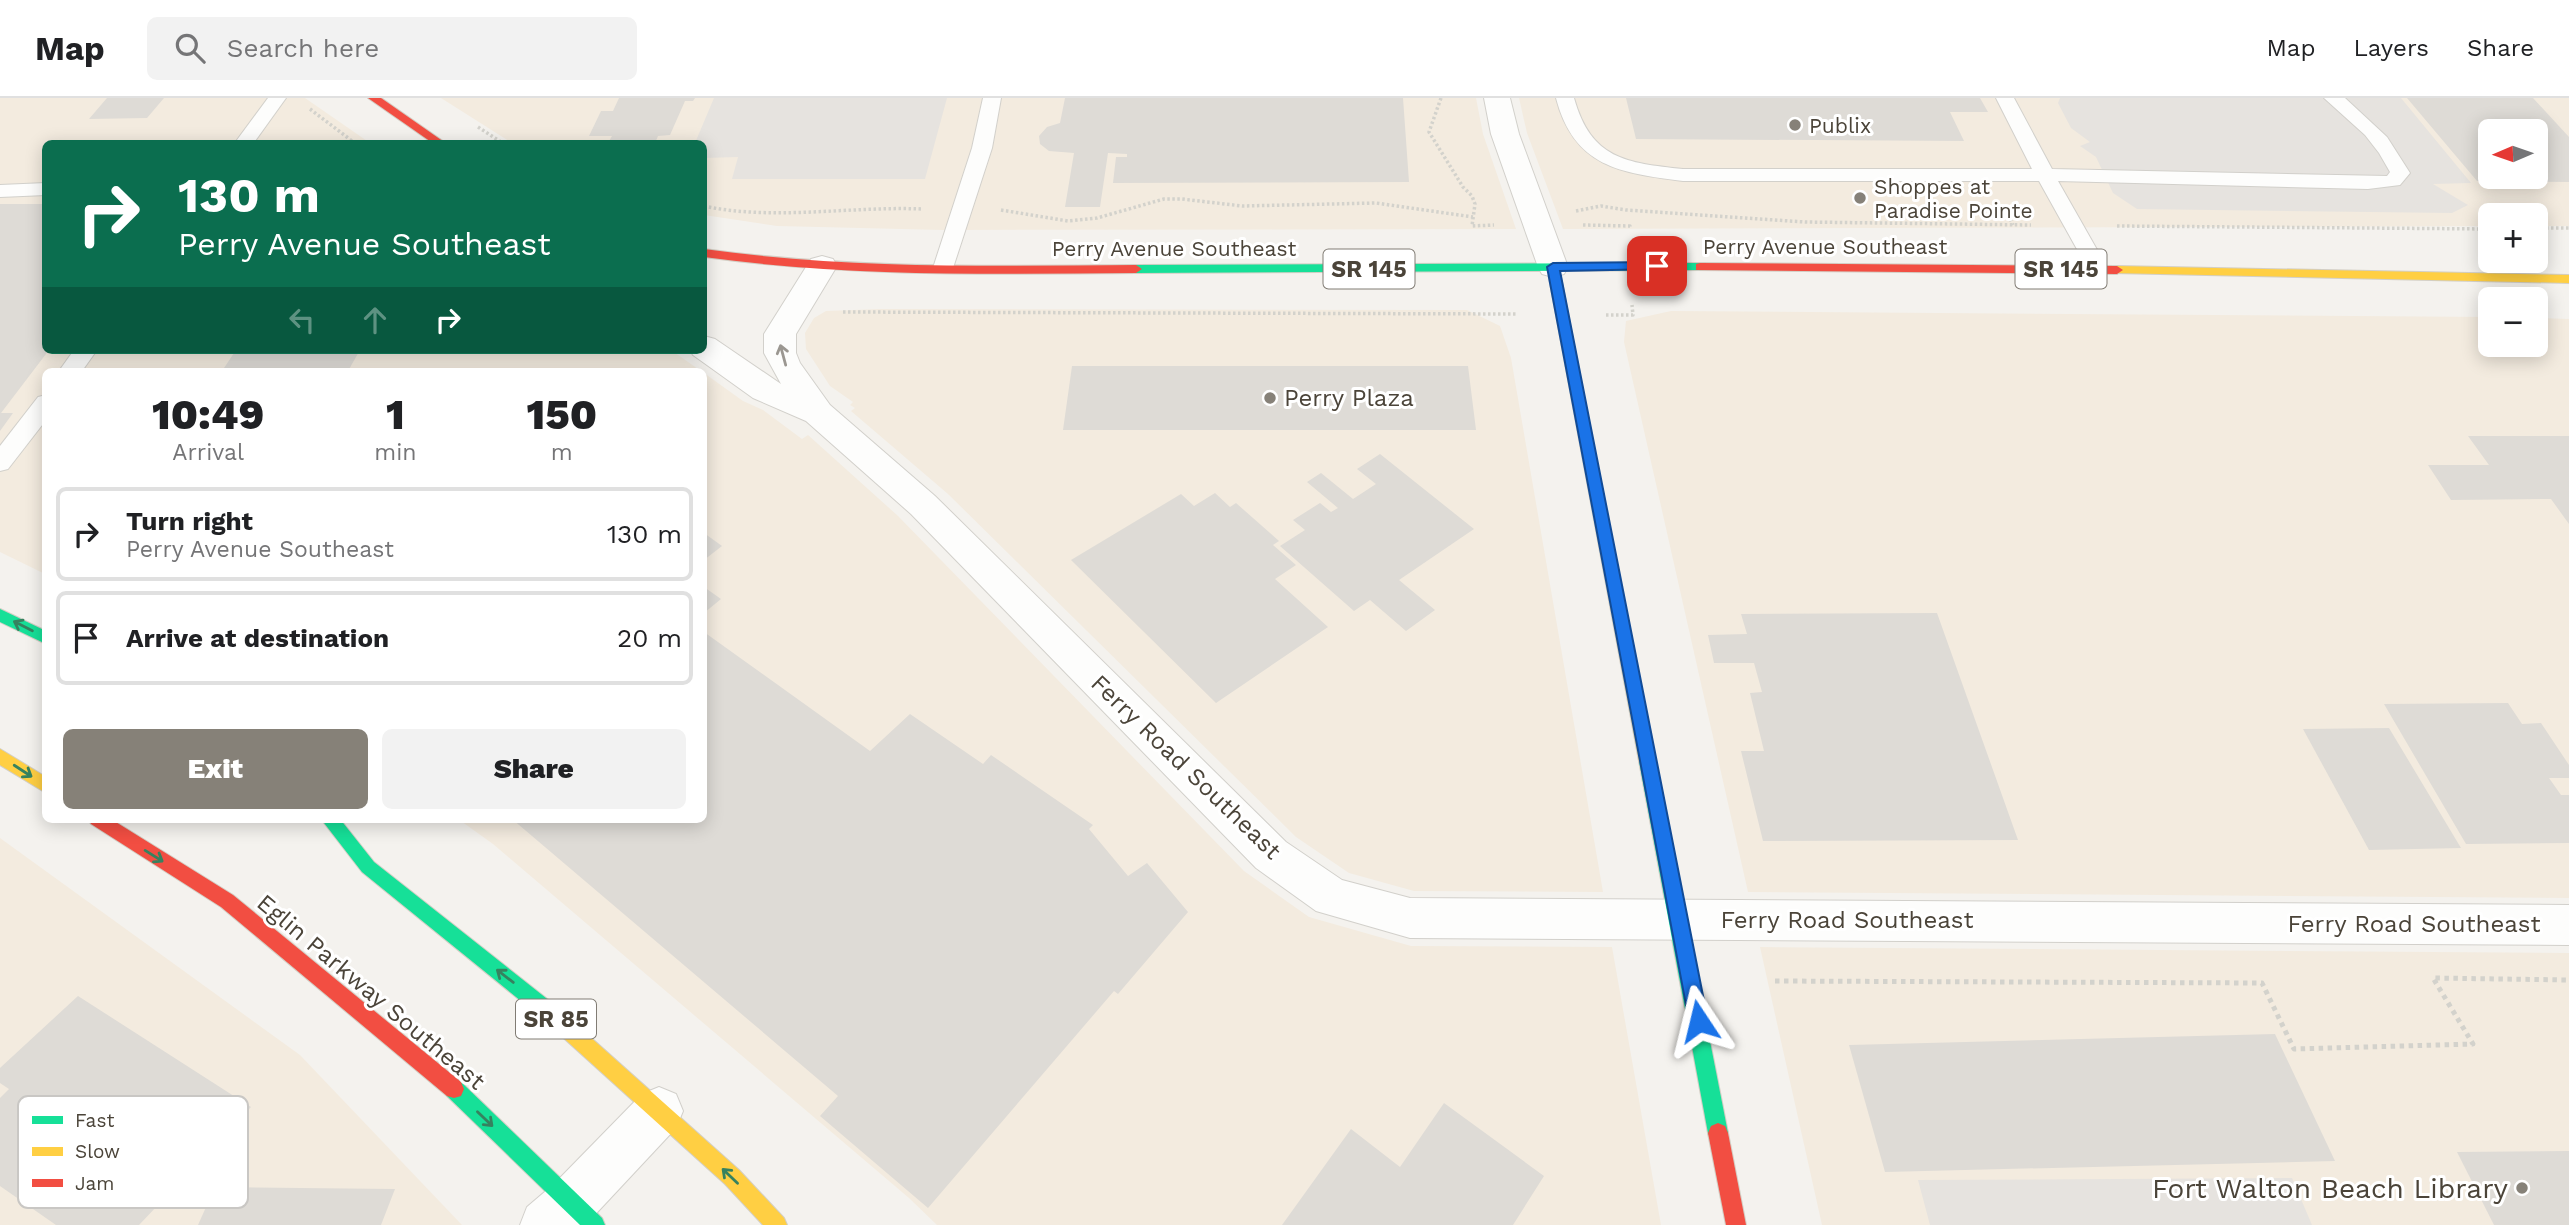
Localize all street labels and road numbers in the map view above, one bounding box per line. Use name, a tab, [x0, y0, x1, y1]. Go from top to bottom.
street label: Perry Avenue Southeast	[1703, 234, 1948, 259]
street label: Perry Avenue Southeast	[1052, 236, 1297, 261]
road number: SR 145	[1324, 250, 1414, 288]
road number: SR 145	[2016, 250, 2106, 288]
street label: Ferry Road Southeast	[1085, 669, 1287, 865]
street label: Eglin Parkway Southeast	[251, 888, 491, 1096]
street label: Ferry Road Southeast	[1720, 906, 1974, 934]
street label: Ferry Road Southeast	[2287, 910, 2541, 938]
road number: SR 85	[516, 1000, 596, 1038]

